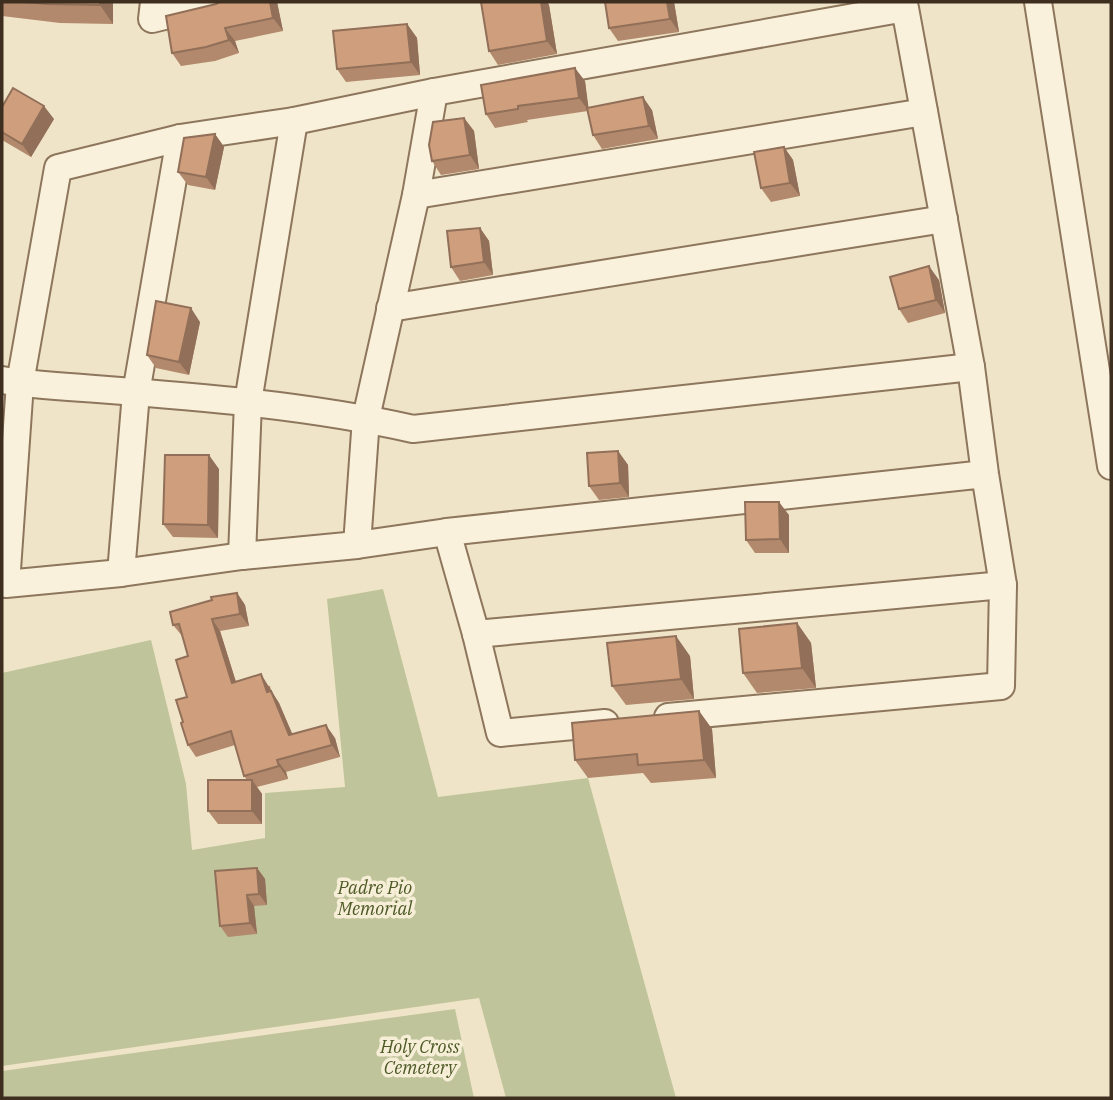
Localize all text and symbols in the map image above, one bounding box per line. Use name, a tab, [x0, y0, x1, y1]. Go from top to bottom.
park label: Padre Pio Memorial	[337, 876, 413, 920]
park label: Holy Cross Cemetery	[379, 1035, 460, 1079]

